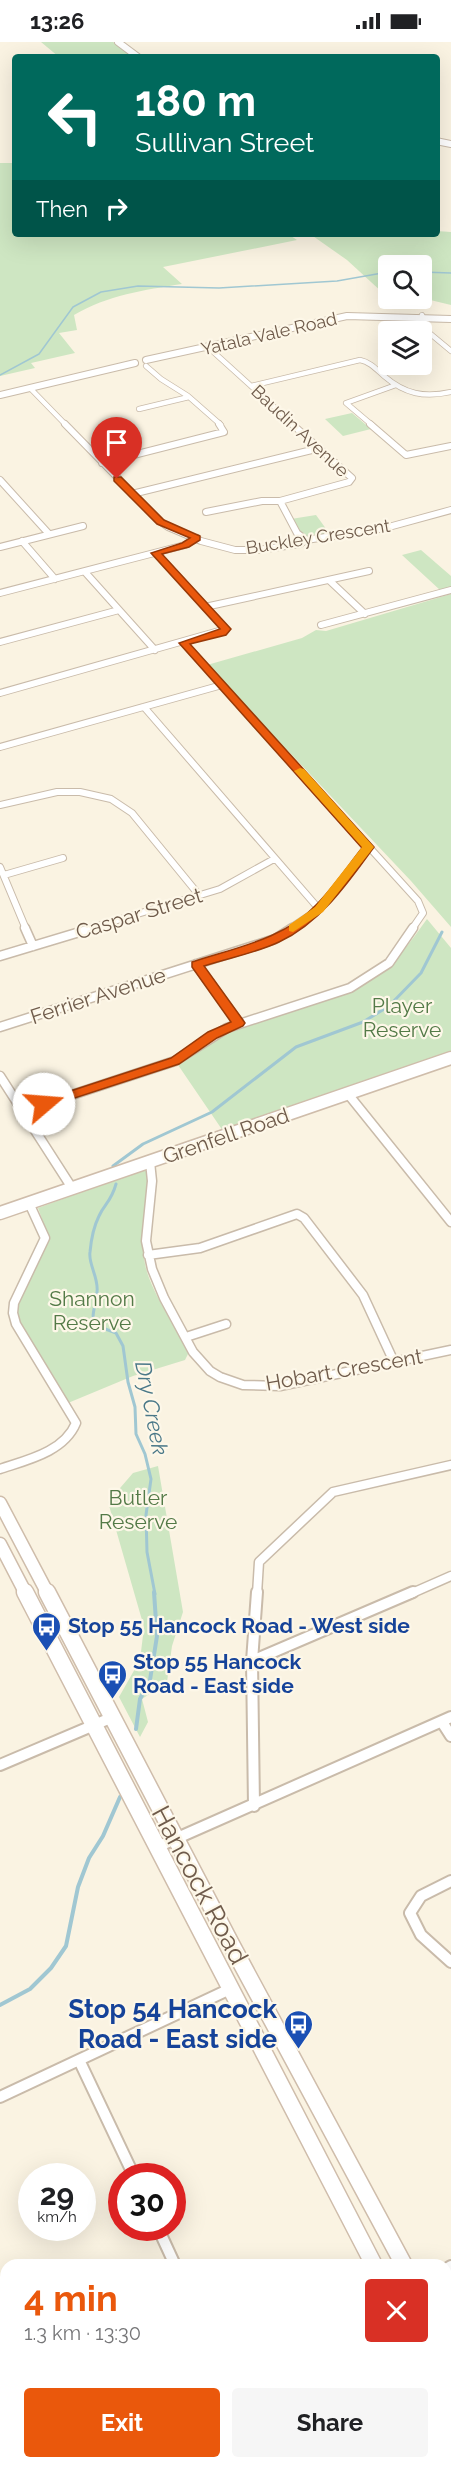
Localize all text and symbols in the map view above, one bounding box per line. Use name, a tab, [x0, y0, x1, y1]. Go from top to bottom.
text: 13:26	[30, 8, 84, 34]
text: 180 m	[135, 77, 256, 126]
icon: left	[36, 78, 114, 156]
text: Sullivan Street	[135, 127, 314, 158]
icon: right	[100, 192, 133, 225]
text: Then	[36, 196, 88, 222]
map controls	[378, 255, 432, 375]
button: search	[378, 255, 432, 309]
street label: Yatala Vale Road	[199, 308, 339, 359]
button: layers	[378, 321, 432, 375]
street label: Baudin Avenue	[247, 380, 354, 481]
pin	[91, 417, 142, 479]
icon: arrive	[100, 426, 133, 459]
street label: Buckley Crescent	[244, 515, 391, 558]
street label: Caspar Street	[73, 882, 205, 945]
street label: Ferrier Avenue	[27, 962, 169, 1029]
park label: Player Reserve	[363, 993, 441, 1042]
position arrow	[12, 1072, 76, 1136]
street label: Grenfell Road	[159, 1102, 292, 1169]
park label: Shannon Reserve	[49, 1286, 135, 1335]
street label: Hobart Crescent	[264, 1343, 424, 1396]
water label: Dry Creek	[130, 1359, 174, 1458]
park label: Butler Reserve	[99, 1485, 177, 1534]
bus stop icon: Stop 55 Hancock Road - West side	[31, 1610, 63, 1652]
place label: Stop 55 Hancock Road - West side	[68, 1613, 410, 1638]
place label: Stop 55 Hancock Road - East side	[133, 1649, 301, 1698]
bus stop icon: Stop 55 Hancock Road - East side	[96, 1658, 128, 1700]
street label: Hancock Road	[146, 1801, 254, 1969]
place label: Stop 54 Hancock Road - East side	[68, 1994, 277, 2054]
bus stop icon: Stop 54 Hancock Road - East side	[282, 2008, 314, 2050]
speed limit sign: 30	[108, 2163, 186, 2241]
text: 29	[40, 2177, 74, 2212]
text: km/h	[37, 2208, 77, 2226]
text: 4 min	[24, 2277, 118, 2319]
button: close	[365, 2279, 428, 2342]
text: 1.3 km · 13:30	[24, 2321, 141, 2345]
button: Exit	[24, 2388, 220, 2457]
button: Share	[232, 2388, 428, 2457]

